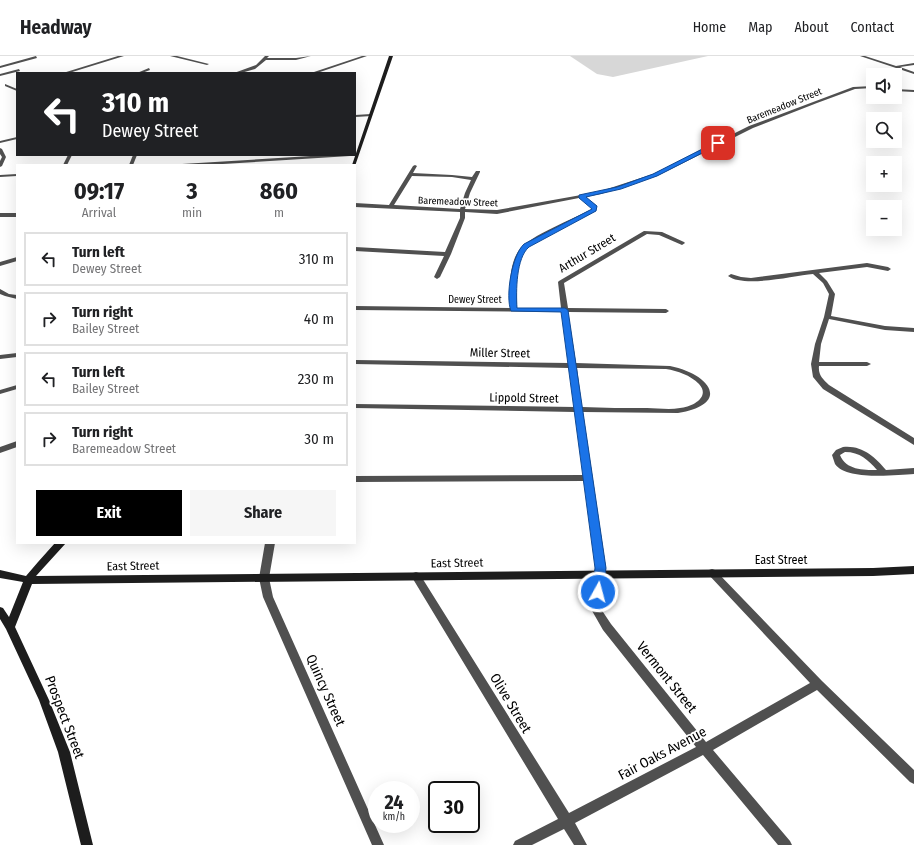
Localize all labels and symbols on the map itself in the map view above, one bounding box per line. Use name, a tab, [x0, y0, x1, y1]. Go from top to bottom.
street label: Baremeadow Street	[745, 85, 824, 126]
pin	[701, 126, 735, 160]
street label: Baremeadow Street	[418, 195, 499, 209]
street label: Arthur Street	[556, 231, 618, 275]
street label: Dewey Street	[448, 294, 503, 306]
street label: Miller Street	[470, 345, 530, 361]
street label: Lippold Street	[489, 390, 559, 406]
street label: East Street	[755, 553, 807, 567]
street label: East Street	[431, 556, 484, 570]
street label: East Street	[107, 559, 160, 573]
position arrow	[577, 571, 619, 613]
street label: Vermont Street	[633, 638, 701, 717]
street label: Quincy Street	[302, 652, 349, 729]
street label: Olive Street	[486, 670, 535, 737]
street label: Prospect Street	[41, 673, 88, 761]
street label: Fair Oaks Avenue	[615, 723, 709, 784]
speed limit sign: 30	[428, 781, 480, 833]

